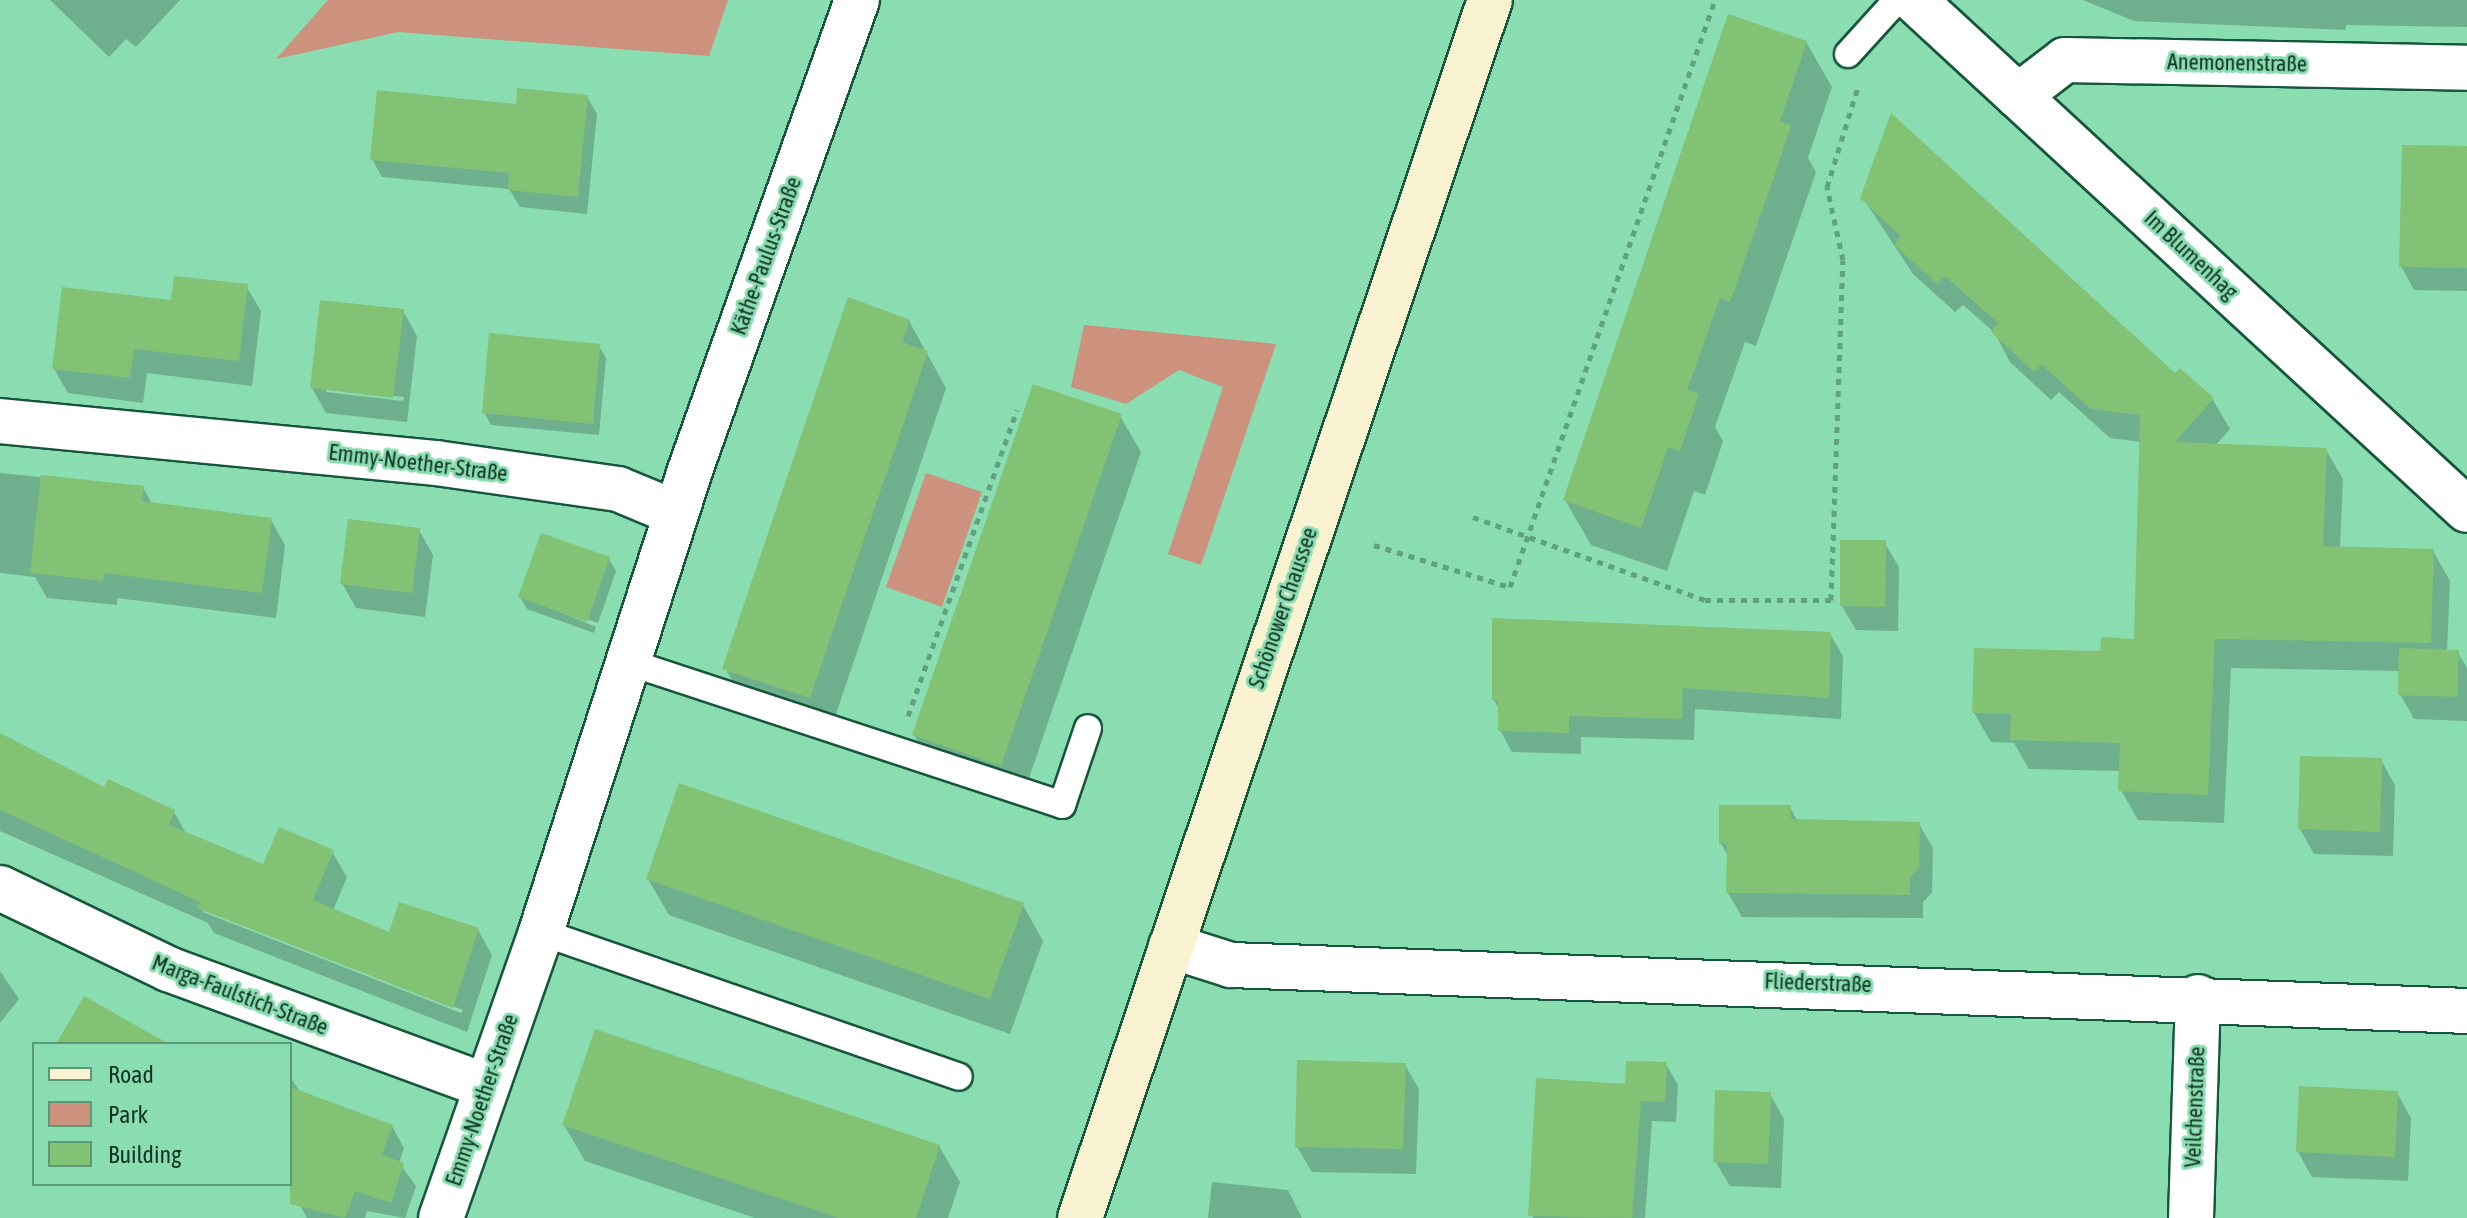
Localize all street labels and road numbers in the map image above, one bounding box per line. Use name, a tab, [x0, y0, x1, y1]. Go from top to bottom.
street label: Anemonenstraße	[2167, 49, 2307, 77]
street label: Käthe-Paulus-Straße	[725, 173, 807, 339]
street label: Im Blumenhag	[2139, 205, 2243, 305]
street label: Emmy-Noether-Straße	[327, 439, 509, 487]
street label: Schönower Chaussee	[1243, 524, 1323, 692]
street label: Marga-Faulstich-Straße	[148, 949, 332, 1041]
street label: Fliederstraße	[1764, 968, 1872, 998]
street label: Emmy-Noether-Straße	[440, 1011, 524, 1189]
street label: Veilchenstraße	[2180, 1046, 2210, 1168]

